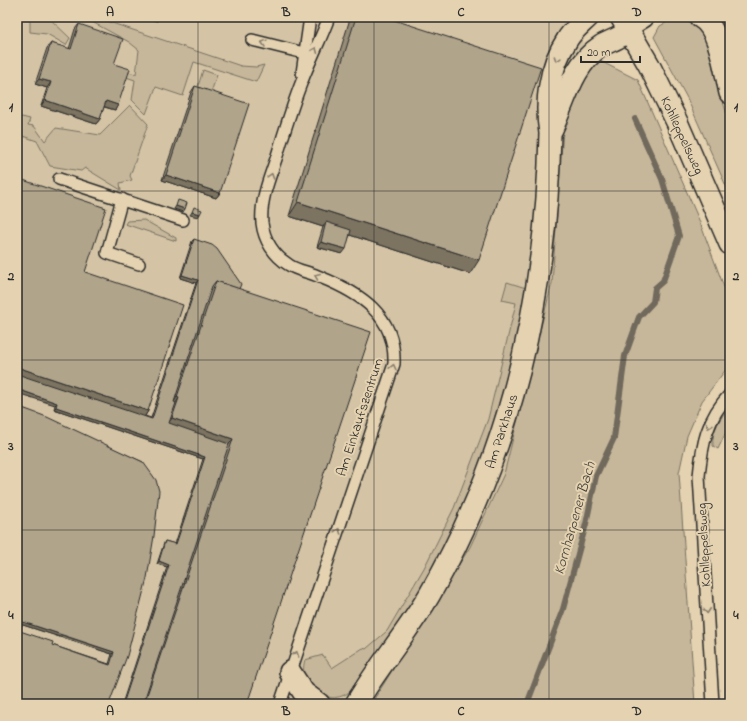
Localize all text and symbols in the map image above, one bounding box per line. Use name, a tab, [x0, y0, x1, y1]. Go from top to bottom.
text: A	[106, 3, 114, 22]
text: B	[281, 3, 291, 22]
text: C	[457, 3, 465, 22]
text: D	[631, 3, 642, 22]
scale bar	[581, 38, 640, 64]
one-way arrow	[261, 39, 268, 48]
text: 20 m	[587, 44, 610, 62]
one-way arrow	[311, 46, 319, 53]
one-way arrow	[553, 56, 562, 63]
street label: Kohlleppelsweg	[653, 93, 709, 179]
text: 1	[9, 98, 14, 117]
text: 1	[734, 98, 739, 117]
one-way arrow	[266, 173, 274, 180]
text: 2	[7, 267, 15, 286]
text: 2	[732, 267, 740, 286]
one-way arrow	[314, 272, 321, 280]
street label: Am Einkaufszentrum	[331, 356, 389, 479]
one-way arrow	[388, 363, 396, 370]
street label: Am Parkhaus	[480, 391, 524, 472]
one-way arrow	[705, 423, 713, 430]
text: 3	[7, 437, 14, 456]
text: 3	[732, 437, 739, 456]
water label: Kornharpener Bach	[548, 458, 602, 577]
street label: Kohlleppelsweg	[692, 502, 718, 587]
one-way arrow	[333, 527, 342, 534]
text: 4	[7, 606, 14, 625]
text: 4	[732, 606, 739, 625]
one-way arrow	[702, 608, 711, 614]
one-way arrow	[292, 650, 300, 657]
text: A	[106, 702, 114, 721]
text: B	[281, 702, 291, 721]
text: C	[457, 702, 465, 721]
text: D	[631, 702, 642, 721]

